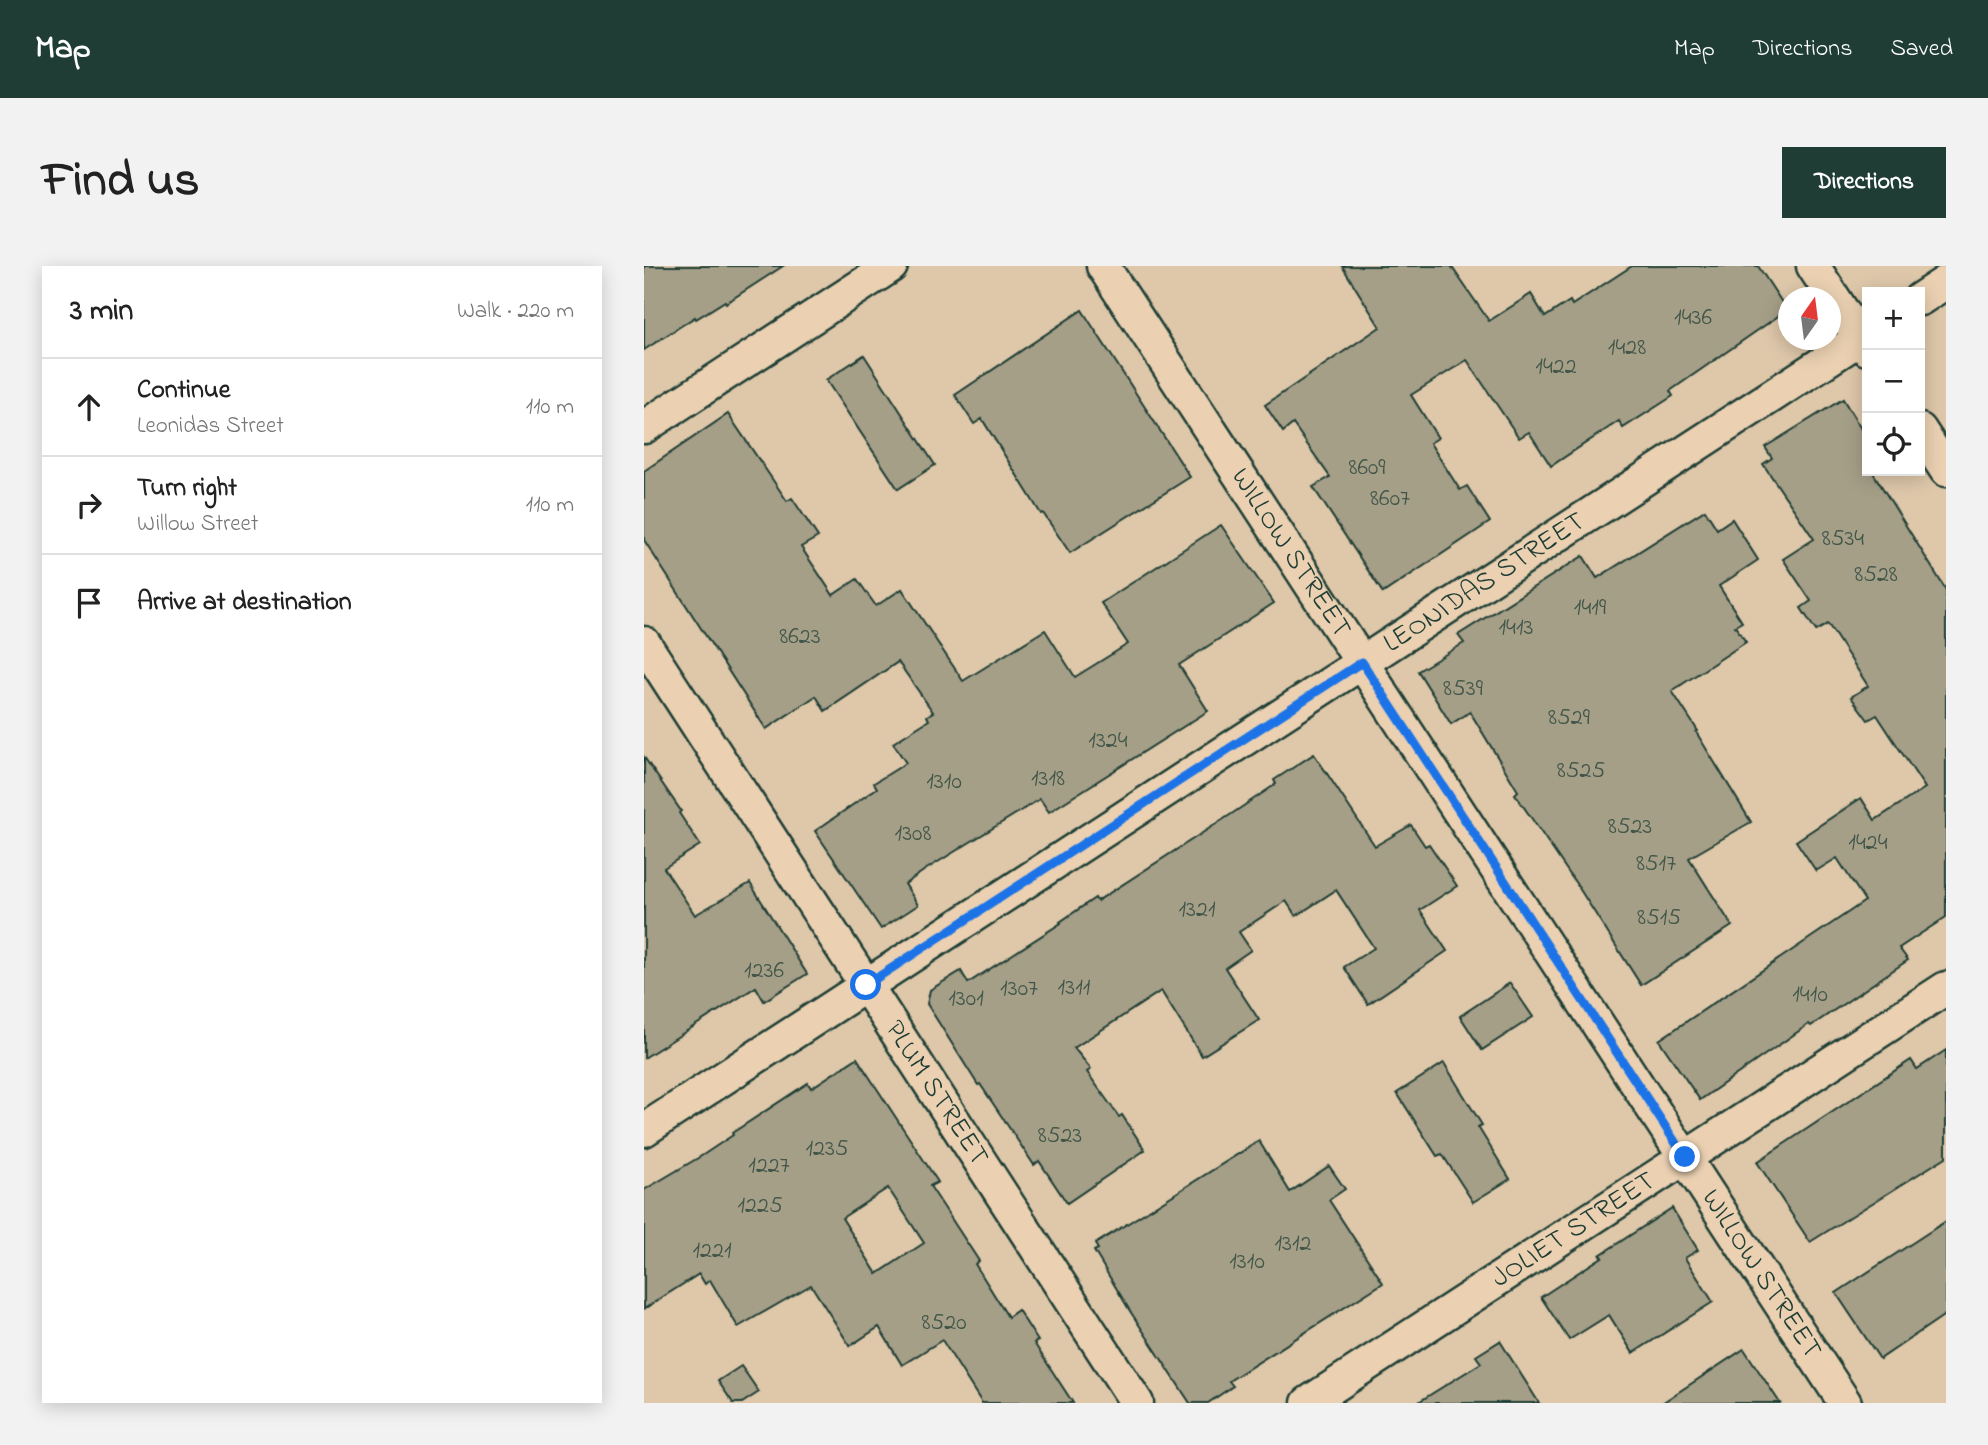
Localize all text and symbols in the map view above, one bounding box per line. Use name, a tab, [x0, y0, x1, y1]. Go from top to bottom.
text: Map	[35, 25, 91, 73]
text: Map	[1674, 32, 1715, 67]
text: Directions	[1753, 32, 1852, 67]
text: Saved	[1890, 32, 1953, 67]
text: Find us	[42, 146, 199, 218]
button: Directions	[1782, 147, 1946, 218]
north arrow	[1778, 287, 1841, 350]
map controls	[1862, 287, 1925, 476]
button: +	[1862, 287, 1925, 350]
text: 3 min	[70, 290, 133, 334]
text: Walk · 220 m	[457, 295, 574, 328]
house number: 1436	[1674, 301, 1712, 336]
house number: 1428	[1608, 331, 1646, 366]
house number: 1422	[1535, 350, 1577, 385]
button: −	[1862, 350, 1925, 413]
text: Continue	[137, 372, 230, 410]
icon: ahead	[70, 388, 108, 426]
text: 110 m	[526, 391, 574, 424]
text: Leonidas Street	[137, 410, 284, 443]
button: locate	[1862, 413, 1925, 476]
house number: 8609	[1348, 451, 1386, 486]
street label: WILLOW STREET	[1220, 460, 1361, 646]
text: Turn right	[137, 470, 237, 508]
house number: 8607	[1370, 482, 1410, 517]
icon: right	[70, 486, 108, 524]
text: 110 m	[526, 489, 574, 522]
street label: LEONIDAS STREET	[1376, 502, 1594, 664]
text: Willow Street	[137, 508, 259, 541]
house number: 8534	[1822, 522, 1864, 557]
house number: 8528	[1854, 558, 1898, 593]
icon: arrive	[70, 584, 108, 622]
text: Arrive at destination	[137, 584, 352, 622]
house number: 1419	[1574, 591, 1607, 626]
house number: 1413	[1498, 611, 1534, 646]
house number: 8623	[779, 620, 821, 655]
house number: 8539	[1443, 672, 1484, 707]
house number: 8529	[1548, 701, 1591, 736]
house number: 1324	[1088, 724, 1128, 759]
house number: 8525	[1557, 754, 1605, 789]
house number: 1318	[1031, 762, 1065, 797]
house number: 1310	[926, 765, 962, 800]
house number: 8523	[1608, 810, 1652, 845]
house number: 1308	[895, 817, 931, 852]
house number: 1424	[1848, 826, 1888, 861]
house number: 8517	[1636, 847, 1676, 882]
house number: 1321	[1178, 893, 1216, 928]
house number: 8515	[1637, 901, 1681, 936]
house number: 1236	[744, 954, 784, 989]
route start	[850, 969, 881, 1000]
house number: 1311	[1058, 971, 1091, 1006]
house number: 1307	[1000, 972, 1038, 1007]
house number: 1410	[1792, 978, 1828, 1013]
house number: 1301	[948, 982, 984, 1017]
street label: PLUM STREET	[874, 1013, 999, 1174]
house number: 8523	[1038, 1119, 1082, 1154]
house number: 1235	[805, 1132, 849, 1167]
route end	[1669, 1141, 1700, 1172]
house number: 1227	[748, 1149, 790, 1184]
street label: JOLIET STREET	[1484, 1162, 1664, 1299]
street label: WILLOW STREET	[1690, 1181, 1832, 1367]
house number: 1225	[737, 1189, 783, 1224]
house number: 1312	[1274, 1227, 1312, 1262]
house number: 1221	[692, 1234, 732, 1269]
house number: 1310	[1229, 1245, 1265, 1280]
house number: 8520	[921, 1306, 967, 1341]

